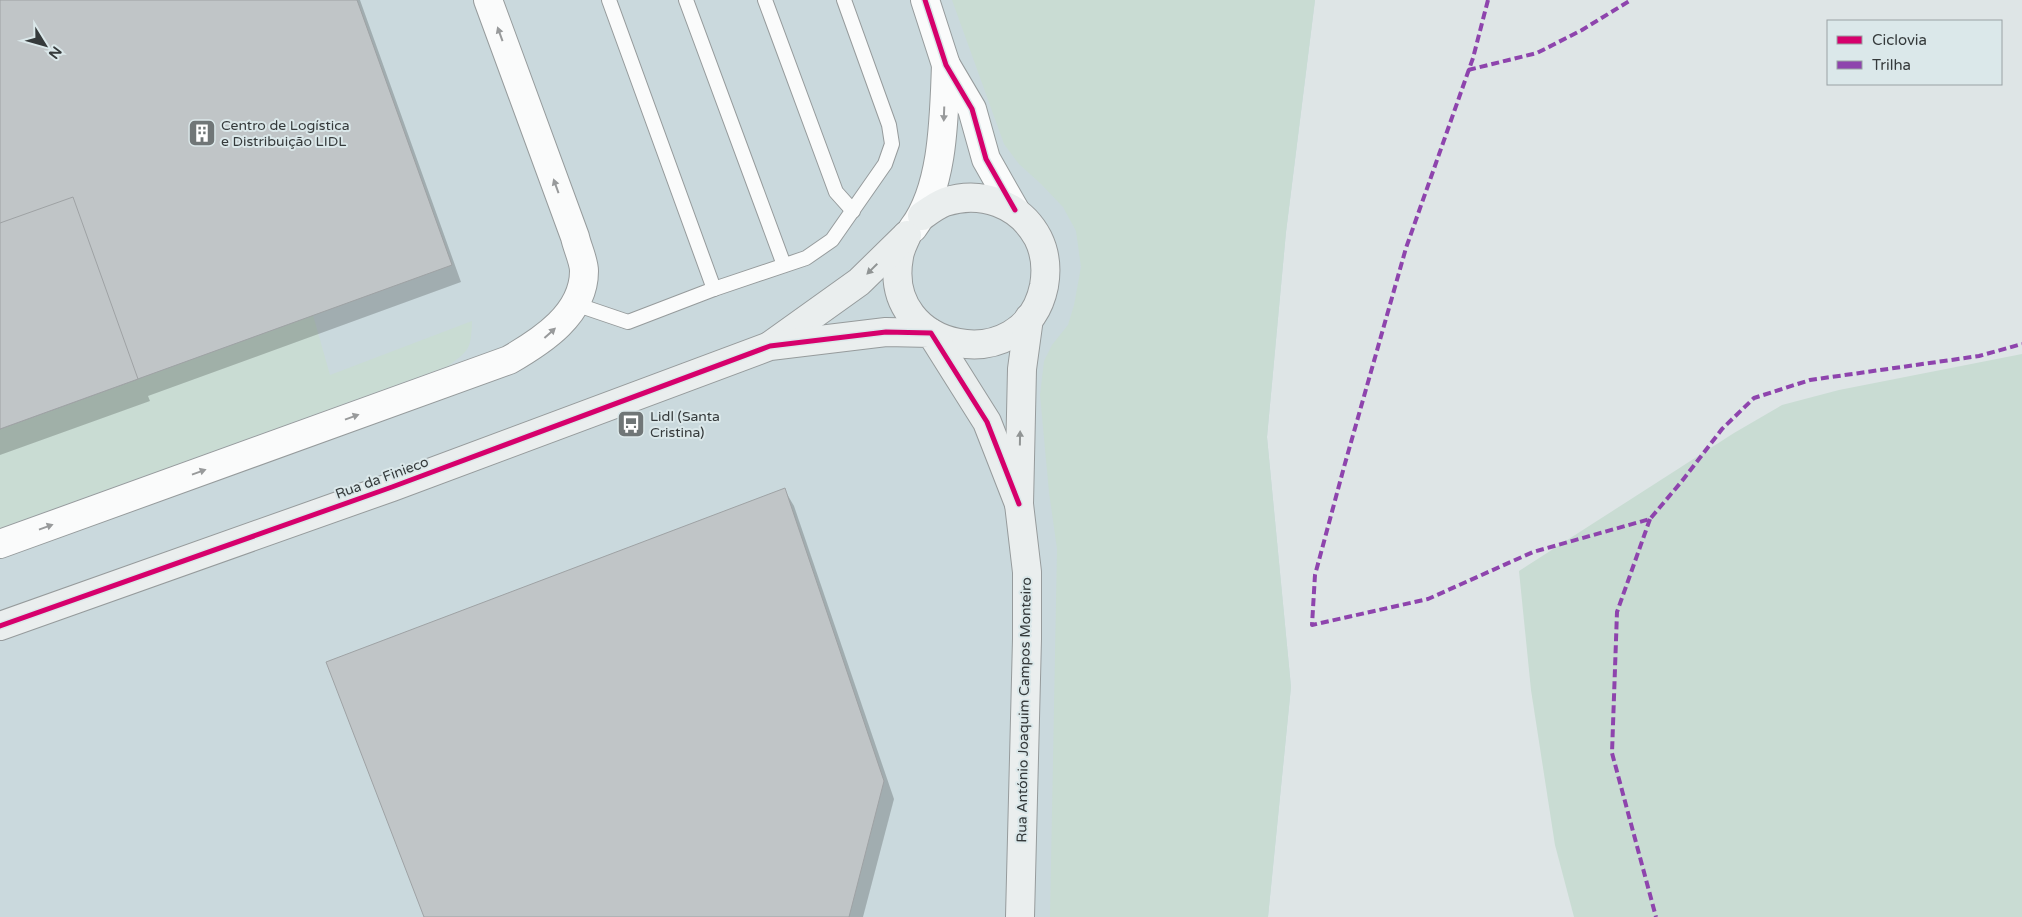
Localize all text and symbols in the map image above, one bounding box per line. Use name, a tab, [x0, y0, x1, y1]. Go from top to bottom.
north arrow	[20, 20, 70, 70]
legend	[1827, 20, 2002, 85]
one-way arrow	[496, 26, 504, 41]
text: Ciclovia	[1872, 31, 1927, 49]
text: N	[45, 43, 65, 62]
text: Trilha	[1872, 56, 1911, 74]
one-way arrow	[940, 106, 948, 122]
place label: Centro de Logística e Distribuição LIDL	[221, 117, 350, 150]
building icon: Centro de Logística e Distribuição LIDL	[187, 118, 217, 148]
one-way arrow	[552, 179, 559, 194]
one-way arrow	[866, 263, 878, 275]
one-way arrow	[543, 327, 555, 339]
place label: Lidl (Santa Cristina)	[650, 408, 720, 441]
bus stop icon: Lidl (Santa Cristina)	[616, 409, 646, 439]
one-way arrow	[344, 413, 359, 420]
one-way arrow	[1017, 430, 1025, 446]
street label: Rua da Finieco	[333, 453, 431, 503]
one-way arrow	[192, 468, 207, 476]
one-way arrow	[39, 523, 54, 531]
street label: Rua António Joaquim Campos Monteiro	[1013, 577, 1035, 843]

